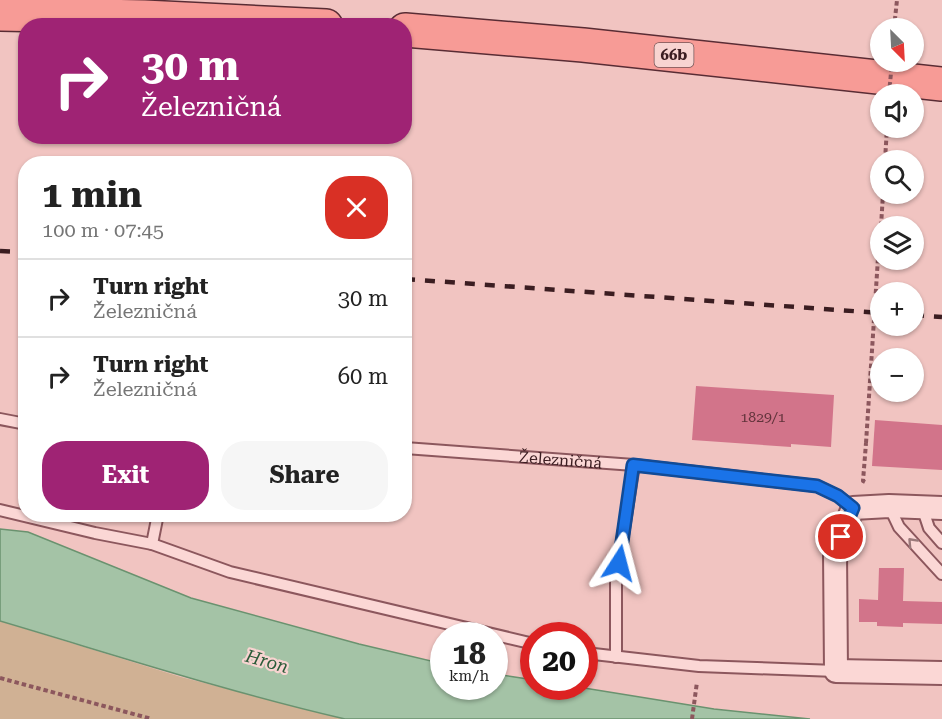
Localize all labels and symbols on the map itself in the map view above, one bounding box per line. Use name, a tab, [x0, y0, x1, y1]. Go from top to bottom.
north arrow	[870, 18, 924, 72]
road number: 66b	[654, 43, 694, 67]
house number: 1829/1	[740, 409, 786, 425]
street label: Železničná	[518, 447, 603, 472]
pin	[815, 511, 866, 562]
position arrow	[587, 531, 651, 595]
one-way arrow	[909, 538, 920, 549]
speed limit sign: 20	[520, 622, 598, 700]
water label: Hron	[242, 645, 291, 677]

